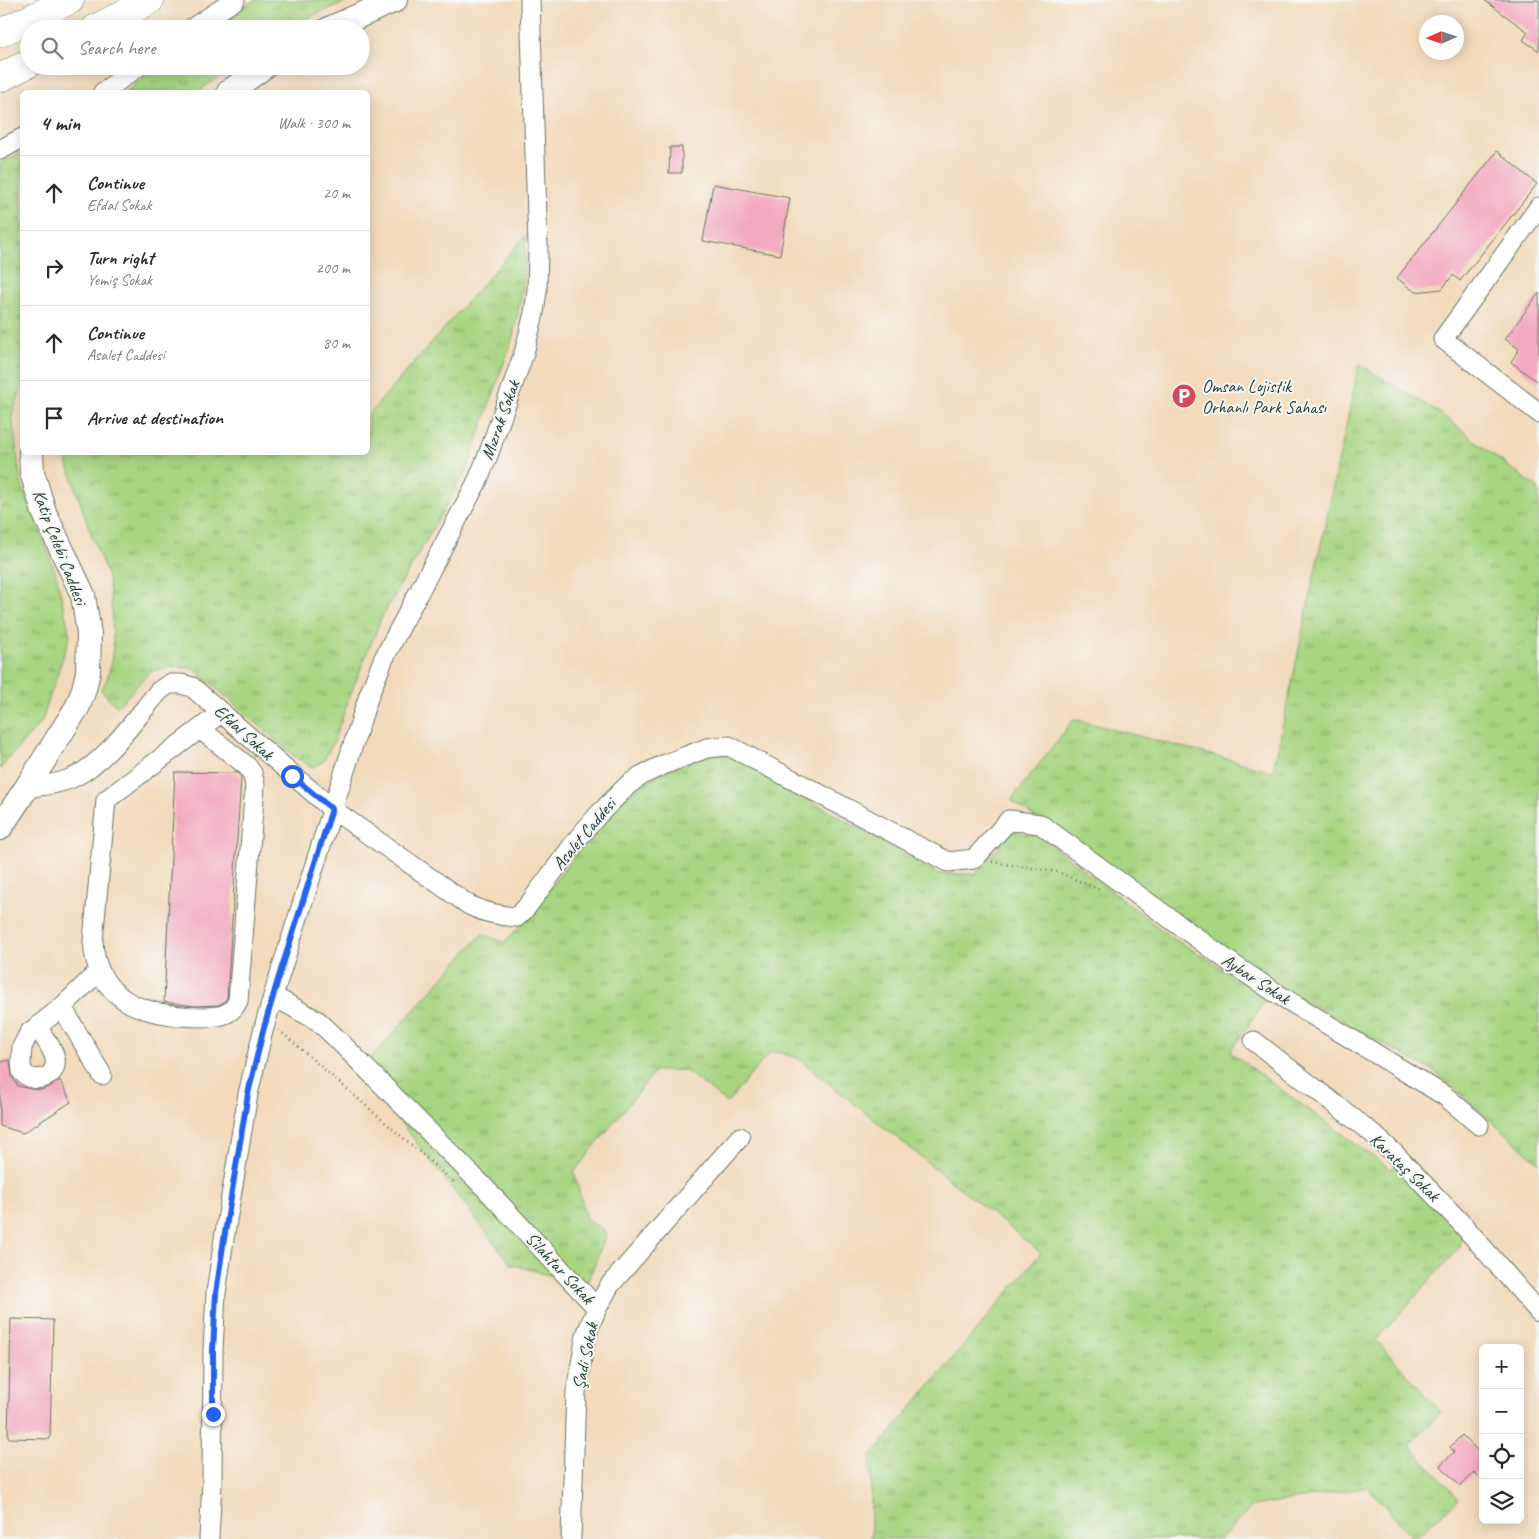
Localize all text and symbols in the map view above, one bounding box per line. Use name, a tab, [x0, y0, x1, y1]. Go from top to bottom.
north arrow	[1419, 15, 1464, 60]
search box	[20, 20, 370, 75]
icon: search	[38, 34, 66, 62]
text: Search here	[78, 36, 155, 60]
text: 4 min	[40, 110, 80, 136]
text: Walk · 300 m	[278, 113, 350, 133]
text: Continue	[87, 171, 144, 195]
icon: ahead	[40, 179, 68, 207]
text: 20 m	[323, 183, 350, 203]
text: Efdal Sokak	[87, 195, 152, 215]
text: Turn right	[87, 246, 154, 270]
icon: right	[40, 254, 68, 282]
text: 200 m	[316, 258, 350, 278]
text: Yemiş Sokak	[87, 270, 152, 290]
text: Continue	[87, 321, 144, 345]
icon: ahead	[40, 329, 68, 357]
text: 80 m	[323, 333, 350, 353]
text: Asalet Caddesi	[87, 345, 165, 365]
place label: Omsan Lojistik Orhanlı Park Sahası	[1202, 375, 1327, 418]
street label: Mızrak Sokak	[475, 376, 525, 463]
parking icon: Omsan Lojistik Orhanlı Park Sahası	[1171, 383, 1197, 409]
icon: arrive	[40, 404, 68, 432]
text: Arrive at destination	[87, 406, 223, 430]
street label: Katip Çelebi Caddesi	[27, 486, 93, 611]
street label: Efdal Sokak	[210, 699, 279, 765]
route start	[281, 765, 304, 788]
street label: Asalet Caddesi	[547, 791, 622, 875]
street label: Aybar Sokak	[1218, 949, 1296, 1010]
street label: Karataş Sokak	[1365, 1128, 1446, 1207]
street label: Silahtar Sokak	[521, 1227, 600, 1310]
street label: Şadi Sokak	[567, 1319, 603, 1391]
map controls	[1479, 1344, 1524, 1524]
button: +	[1479, 1344, 1524, 1389]
button: −	[1479, 1389, 1524, 1434]
route end	[202, 1403, 225, 1426]
button: locate	[1479, 1434, 1524, 1479]
button: layers	[1479, 1479, 1524, 1524]

